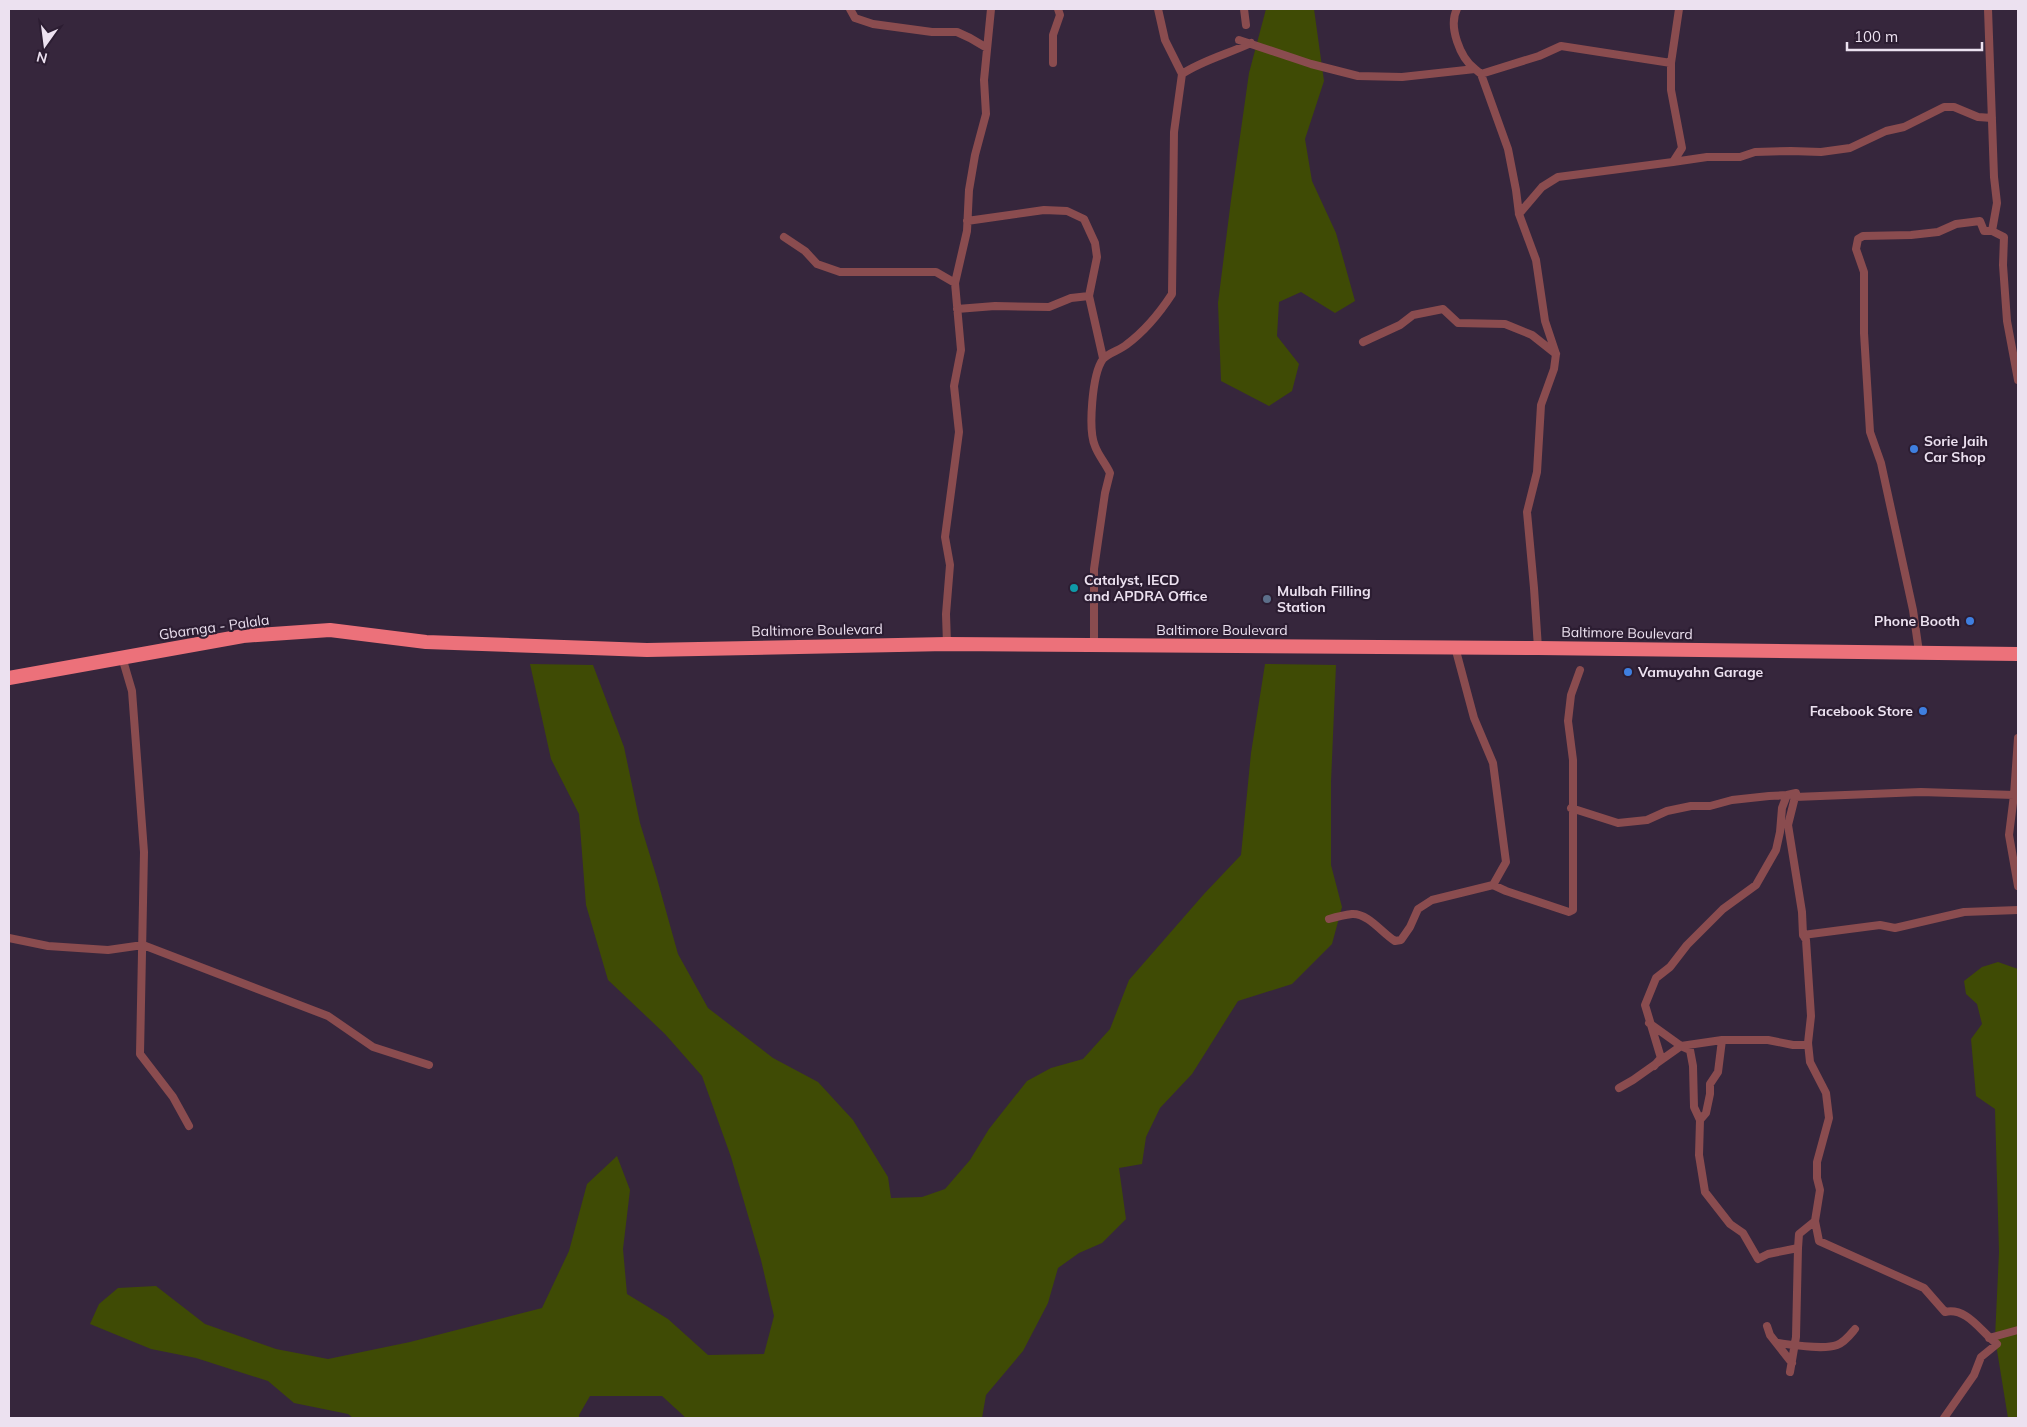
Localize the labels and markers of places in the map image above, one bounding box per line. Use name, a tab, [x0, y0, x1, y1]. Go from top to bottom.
place label: Sorie Jaih Car Shop	[1924, 432, 1988, 466]
marker: Sorie Jaih Car Shop	[1908, 443, 1920, 455]
place label: Catalyst, IECD and APDRA Office	[1084, 571, 1208, 605]
marker: Catalyst, IECD and APDRA Office	[1068, 582, 1080, 594]
place label: Mulbah Filling Station	[1277, 582, 1371, 616]
marker: Mulbah Filling Station	[1261, 593, 1273, 605]
place label: Phone Booth	[1874, 612, 1960, 630]
marker: Phone Booth	[1964, 615, 1976, 627]
place label: Vamuyahn Garage	[1637, 663, 1764, 681]
marker: Vamuyahn Garage	[1622, 666, 1634, 678]
place label: Facebook Store	[1810, 702, 1913, 720]
marker: Facebook Store	[1917, 705, 1929, 717]

